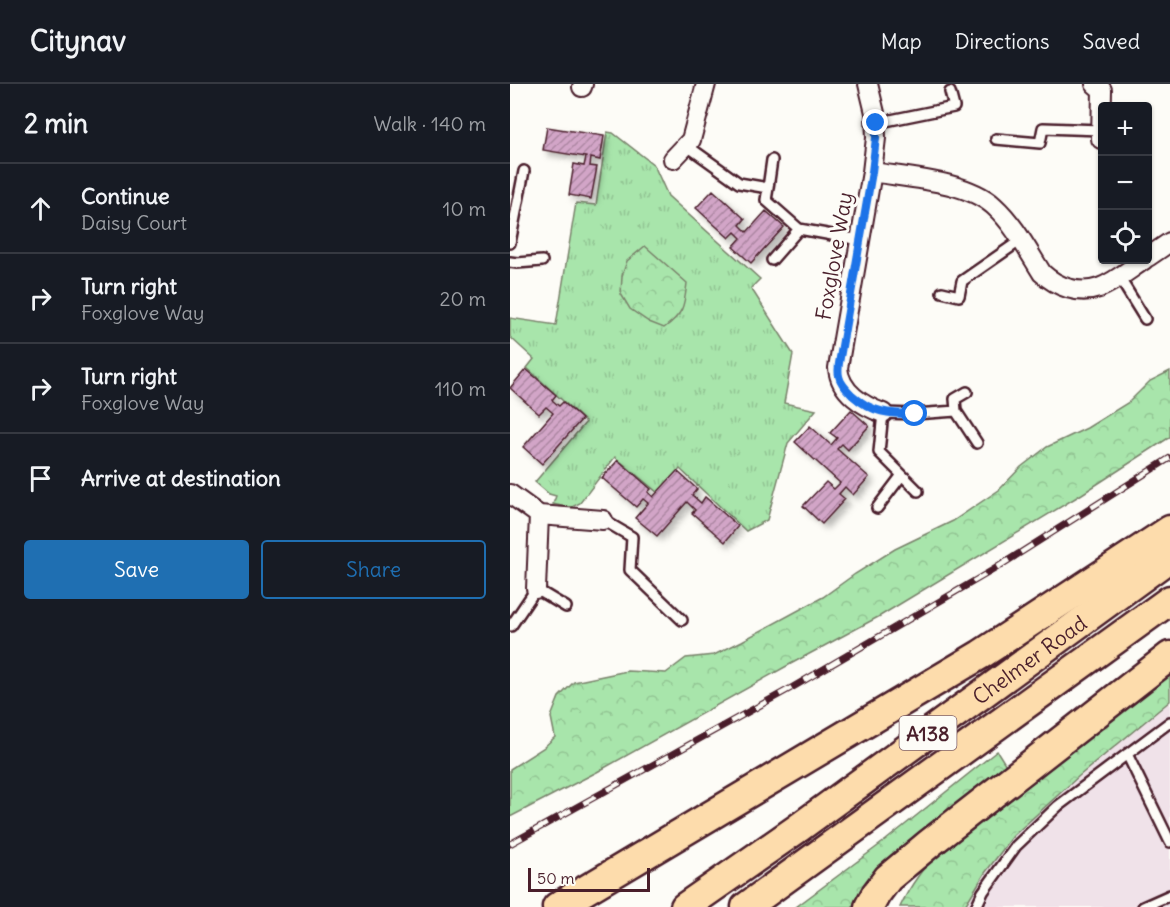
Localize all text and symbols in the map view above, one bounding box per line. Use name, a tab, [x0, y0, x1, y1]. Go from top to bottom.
text: Citynav	[30, 23, 126, 59]
text: Map	[881, 28, 922, 55]
text: Directions	[955, 28, 1049, 55]
text: Saved	[1082, 28, 1140, 55]
map controls	[1098, 102, 1152, 264]
button: +	[1098, 102, 1152, 156]
text: 2 min	[24, 107, 88, 140]
route end	[862, 109, 888, 135]
text: Walk · 140 m	[373, 111, 486, 136]
button: −	[1098, 156, 1152, 210]
text: Continue	[81, 182, 170, 210]
street label: Foxglove Way	[809, 190, 859, 322]
icon: ahead	[24, 192, 57, 225]
text: 10 m	[443, 196, 486, 221]
text: Daisy Court	[81, 210, 187, 235]
button: locate	[1098, 210, 1152, 264]
text: Turn right	[81, 272, 177, 300]
icon: right	[24, 282, 57, 315]
text: 20 m	[440, 286, 486, 311]
text: Foxglove Way	[81, 300, 204, 325]
text: Turn right	[81, 362, 177, 390]
icon: right	[24, 372, 57, 405]
text: 110 m	[435, 376, 486, 401]
text: Foxglove Way	[81, 390, 204, 415]
route start	[901, 400, 927, 426]
icon: arrive	[24, 462, 57, 495]
text: Arrive at destination	[81, 464, 281, 492]
button: Save	[24, 540, 249, 599]
button: Share	[261, 540, 486, 599]
street label: Chelmer Road	[967, 609, 1092, 710]
road number: A138	[900, 716, 956, 750]
scale bar	[528, 865, 650, 892]
text: 50 m	[537, 868, 575, 888]

